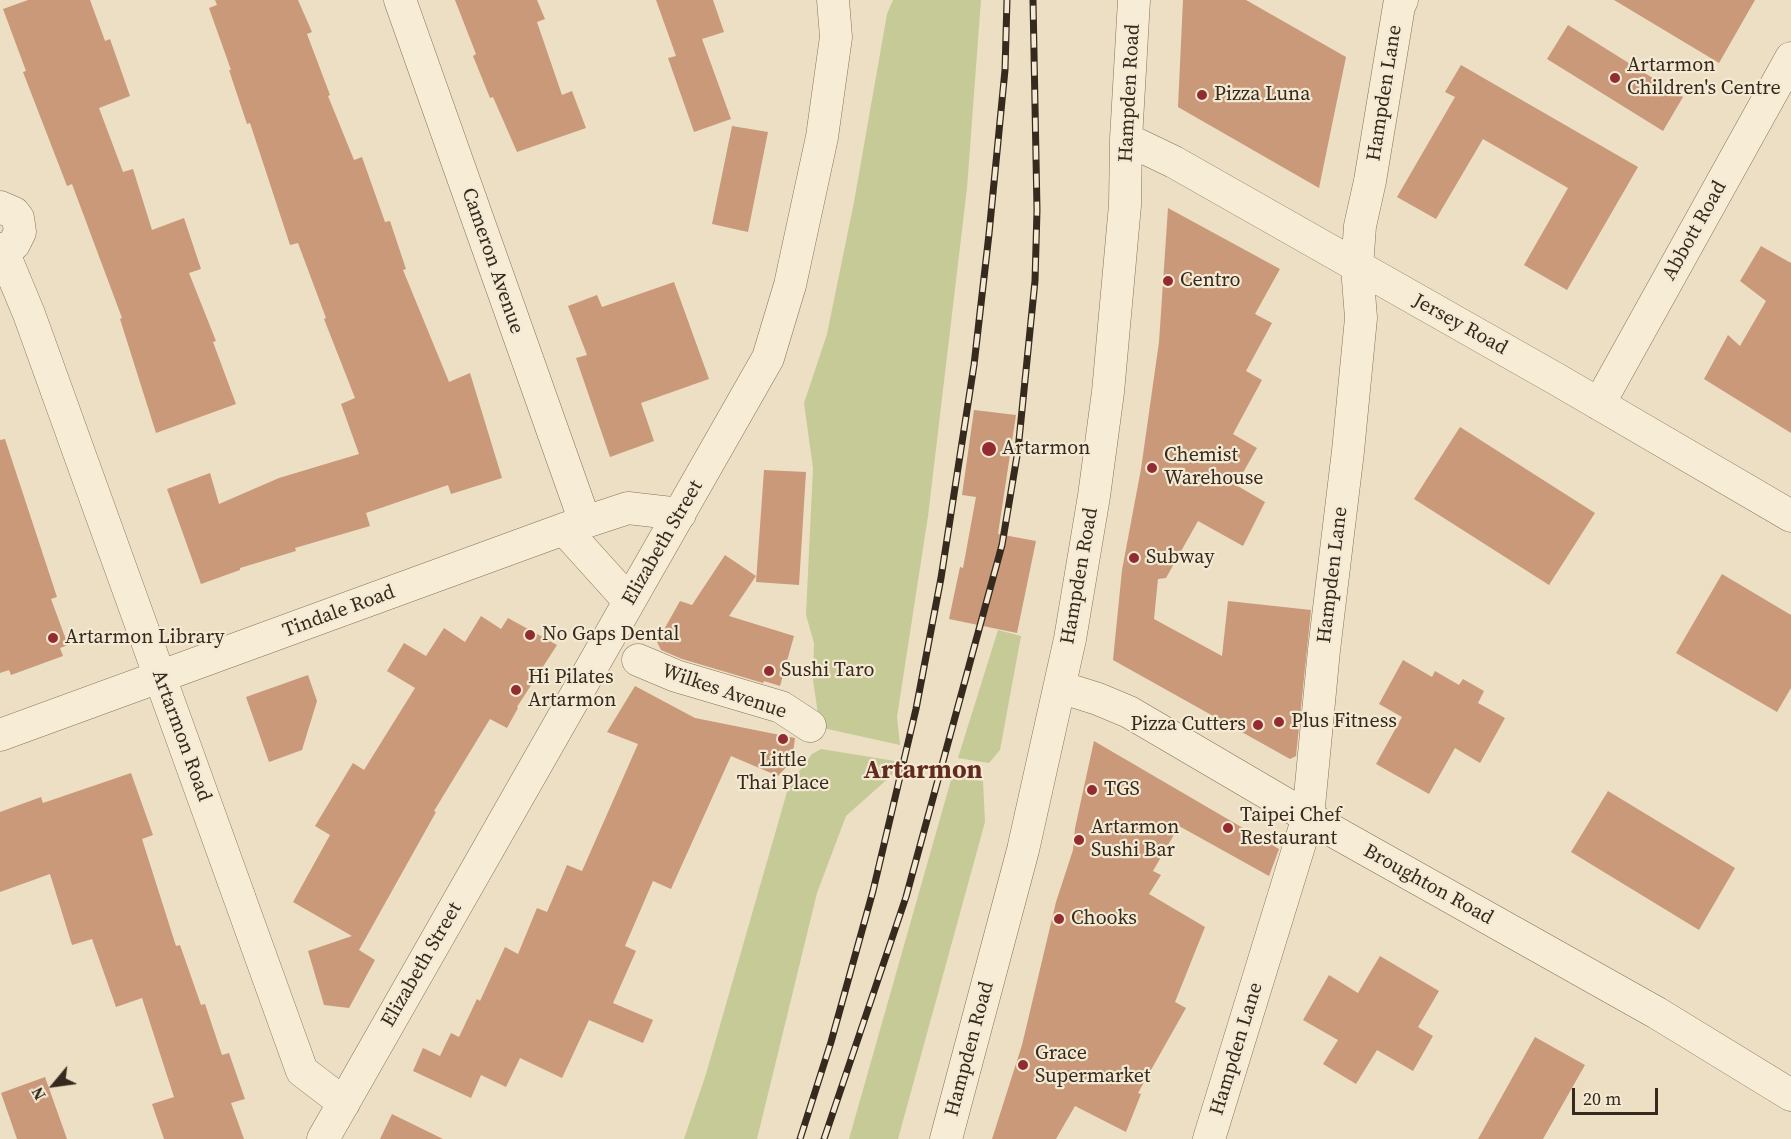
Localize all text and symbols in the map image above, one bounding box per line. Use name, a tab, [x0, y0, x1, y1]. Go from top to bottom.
street label: Hampden Road	[1114, 23, 1146, 163]
street label: Hampden Lane	[1362, 23, 1408, 163]
place label: Artarmon Children's Centre	[1627, 54, 1781, 101]
marker: Artarmon Children's Centre	[1608, 71, 1622, 85]
place label: Pizza Luna	[1214, 83, 1310, 107]
marker: Pizza Luna	[1195, 88, 1209, 102]
street label: Abbott Road	[1658, 177, 1732, 285]
street label: Cameron Avenue	[456, 185, 528, 337]
place label: Centro	[1180, 269, 1241, 293]
marker: Centro	[1161, 274, 1175, 288]
street label: Jersey Road	[1409, 289, 1511, 361]
place label: Artarmon	[1002, 437, 1090, 461]
marker: Artarmon	[980, 440, 998, 458]
place label: Chemist Warehouse	[1164, 444, 1264, 491]
marker: Chemist Warehouse	[1145, 461, 1159, 475]
street label: Elizabeth Street	[618, 476, 708, 610]
street label: Hampden Lane	[1313, 505, 1353, 645]
street label: Hampden Road	[1056, 506, 1104, 646]
place label: Subway	[1146, 546, 1214, 570]
marker: Subway	[1127, 551, 1141, 565]
street label: Tindale Road	[280, 581, 398, 643]
place label: No Gaps Dental	[542, 623, 680, 647]
place label: Artarmon Library	[65, 626, 225, 650]
marker: No Gaps Dental	[523, 628, 537, 642]
marker: Artarmon Library	[46, 631, 60, 645]
street label: Wilkes Avenue	[658, 659, 790, 725]
place label: Sushi Taro	[781, 659, 874, 683]
marker: Sushi Taro	[762, 664, 776, 678]
place label: Hi Pilates Artarmon	[528, 666, 616, 713]
street label: Artarmon Road	[146, 667, 216, 805]
marker: Hi Pilates Artarmon	[509, 683, 523, 697]
place label: Plus Fitness	[1291, 710, 1397, 734]
place label: Pizza Cutters	[1131, 713, 1246, 737]
marker: Plus Fitness	[1272, 715, 1286, 729]
marker: Pizza Cutters	[1251, 718, 1265, 732]
marker: Little Thai Place	[776, 732, 790, 746]
place label: Little Thai Place	[737, 749, 829, 796]
district label: Artarmon	[863, 755, 983, 787]
place label: TGS	[1104, 778, 1140, 802]
marker: TGS	[1085, 783, 1099, 797]
place label: Taipei Chef Restaurant	[1240, 804, 1341, 851]
place label: Artarmon Sushi Bar	[1091, 816, 1179, 863]
marker: Taipei Chef Restaurant	[1221, 821, 1235, 835]
marker: Artarmon Sushi Bar	[1072, 833, 1086, 847]
street label: Broughton Road	[1359, 839, 1497, 931]
street label: Elizabeth Street	[377, 898, 467, 1032]
place label: Chooks	[1071, 907, 1137, 931]
marker: Chooks	[1052, 912, 1066, 926]
street label: Hampden Road	[940, 979, 1000, 1119]
street label: Hampden Lane	[1205, 980, 1269, 1118]
place label: Grace Supermarket	[1035, 1042, 1150, 1089]
north arrow	[24, 1055, 84, 1115]
marker: Grace Supermarket	[1016, 1058, 1030, 1072]
scale bar	[1575, 1076, 1660, 1114]
text: N	[26, 1083, 51, 1104]
text: 20 m	[1583, 1086, 1621, 1111]

